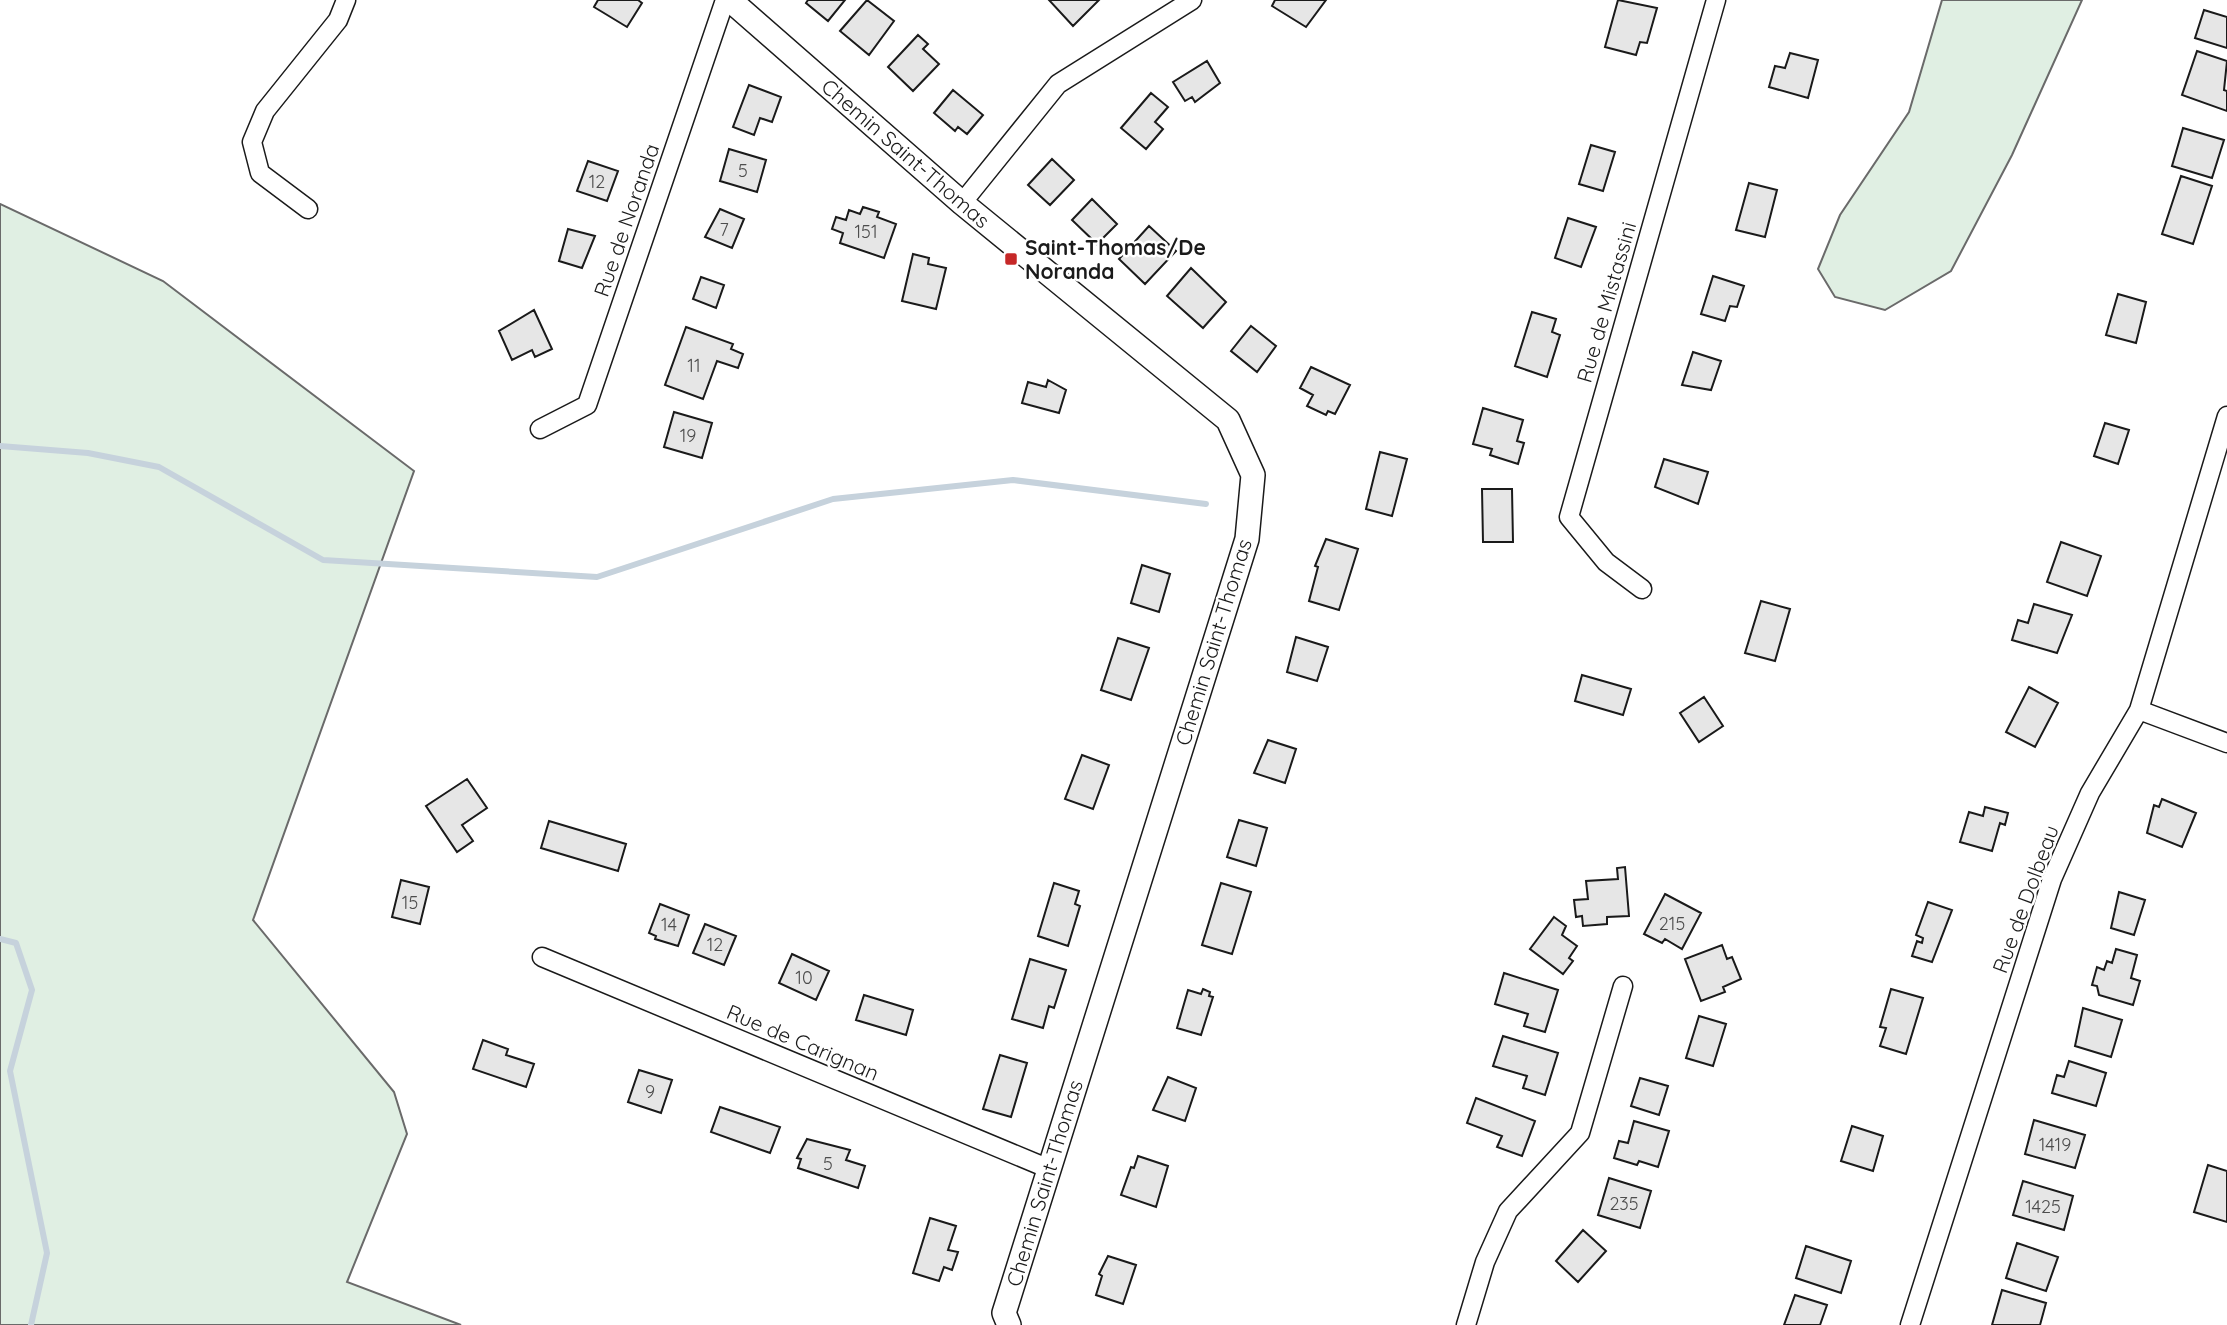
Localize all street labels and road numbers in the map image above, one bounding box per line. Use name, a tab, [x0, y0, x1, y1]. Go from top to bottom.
street label: Chemin Saint-Thomas	[817, 73, 995, 233]
street label: Rue de Noranda	[588, 140, 664, 300]
street label: Rue de Mistassini	[1571, 219, 1641, 385]
street label: Chemin Saint-Thomas	[1169, 536, 1257, 748]
street label: Rue de Dolbeau	[1986, 821, 2064, 977]
street label: Rue de Carignan	[723, 998, 883, 1086]
street label: Chemin Saint-Thomas	[1000, 1077, 1088, 1289]

